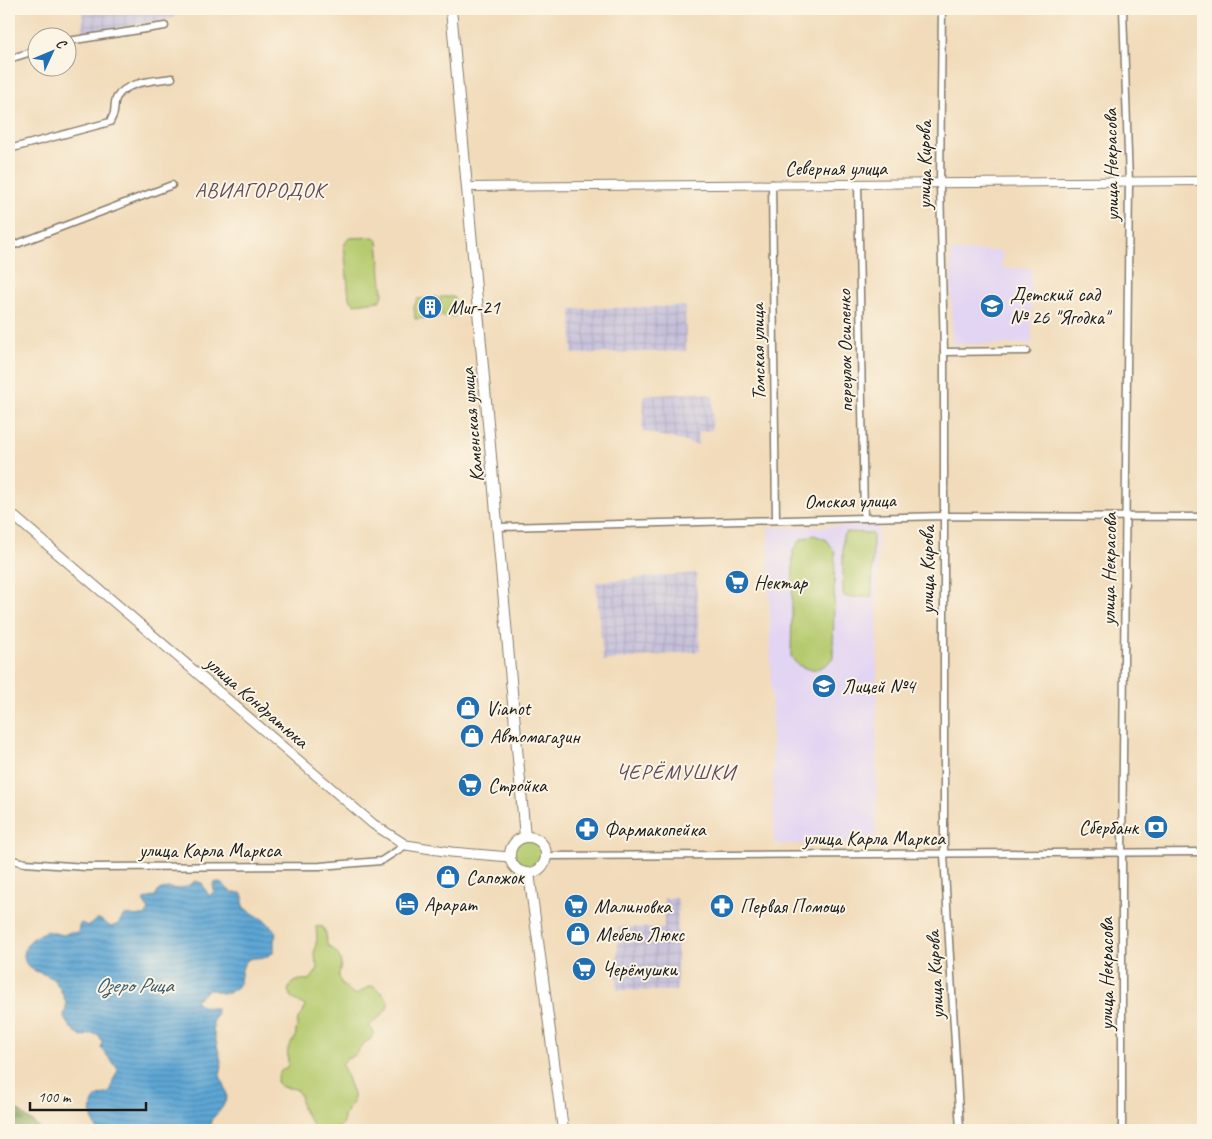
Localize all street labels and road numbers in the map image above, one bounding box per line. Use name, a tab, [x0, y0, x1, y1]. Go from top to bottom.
street label: улица Некрасова	[1097, 107, 1125, 223]
street label: улица Кирова	[912, 119, 937, 210]
street label: Северная улица	[785, 156, 888, 181]
street label: переулок Осипенко	[831, 289, 859, 413]
street label: Томская улица	[745, 302, 771, 401]
street label: Каменская улица	[454, 366, 489, 483]
street label: Омская улица	[804, 488, 898, 514]
street label: улица Некрасова	[1095, 511, 1123, 627]
street label: улица Кирова	[915, 524, 940, 615]
street label: улица Кондратюка	[200, 650, 315, 754]
street label: улица Карла Маркса	[802, 826, 946, 851]
street label: улица Карла Маркса	[138, 838, 282, 863]
street label: улица Некрасова	[1094, 916, 1119, 1031]
street label: улица Кирова	[920, 928, 950, 1021]

